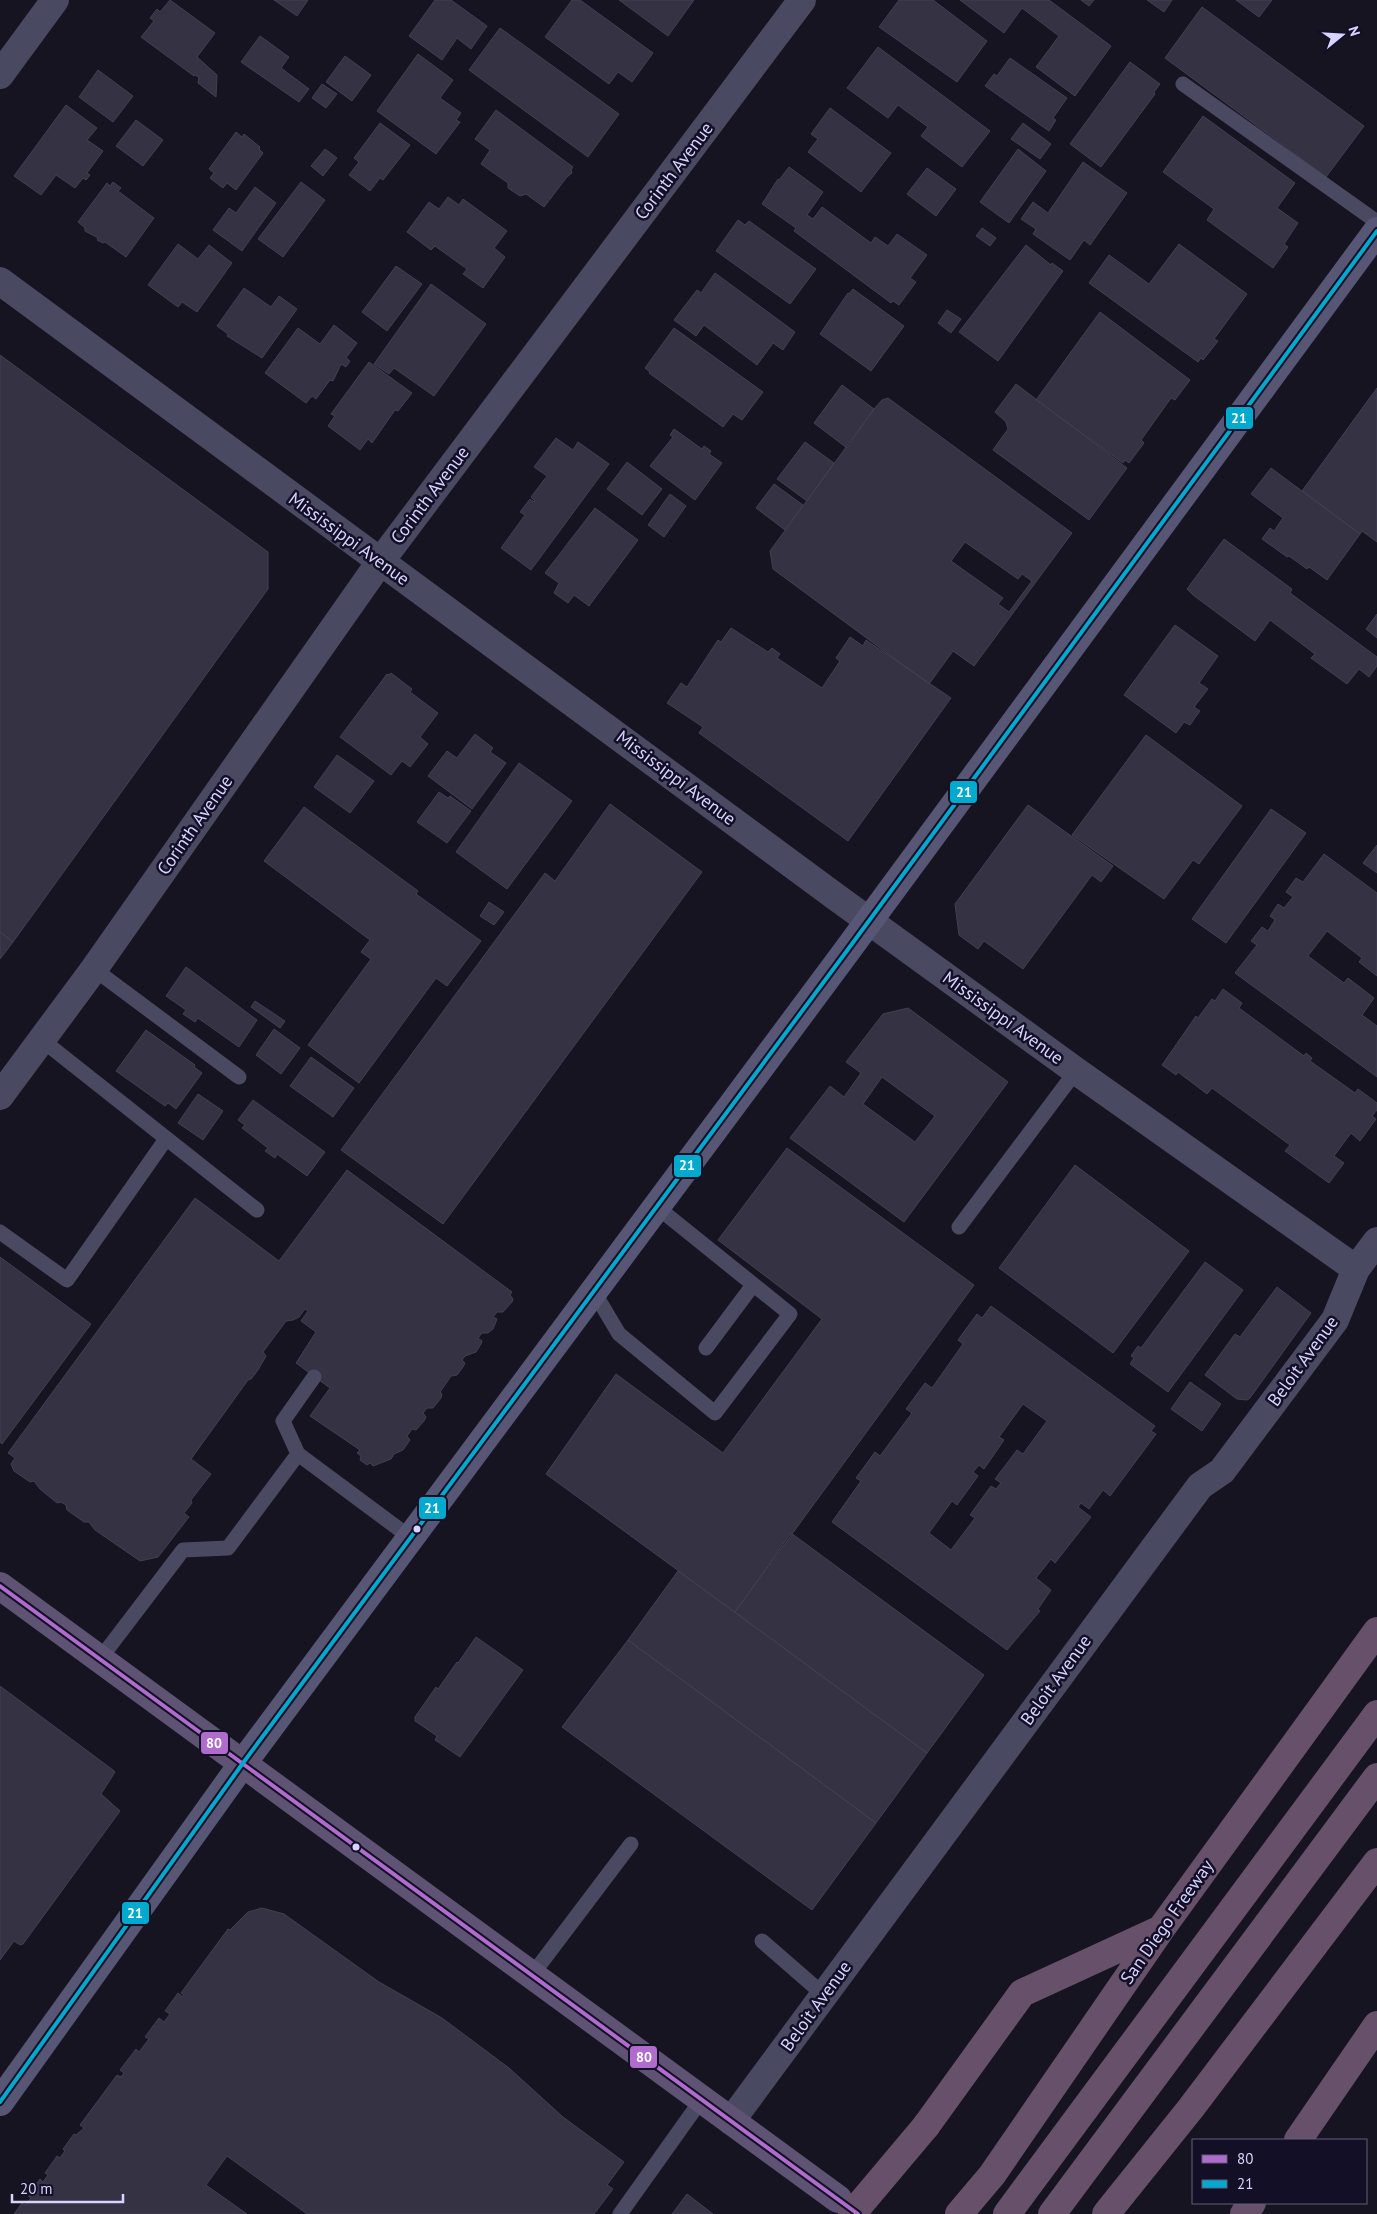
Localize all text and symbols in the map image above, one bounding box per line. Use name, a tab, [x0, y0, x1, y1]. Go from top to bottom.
north arrow	[1317, 10, 1367, 60]
text: N	[1344, 24, 1364, 38]
street label: Corinth Avenue	[629, 117, 718, 224]
line badge: 21	[1225, 406, 1254, 430]
text: 21	[1231, 409, 1247, 427]
street label: Corinth Avenue	[385, 441, 474, 548]
street label: Mississippi Avenue	[284, 487, 414, 590]
street label: Mississippi Avenue	[612, 725, 741, 830]
street label: Corinth Avenue	[152, 770, 237, 879]
line badge: 21	[949, 780, 978, 804]
text: 21	[956, 783, 972, 801]
street label: Mississippi Avenue	[938, 966, 1068, 1069]
line badge: 21	[673, 1154, 702, 1178]
text: 21	[679, 1156, 695, 1174]
street label: Beloit Avenue	[1262, 1311, 1343, 1410]
line badge: 21	[418, 1496, 447, 1520]
text: 21	[424, 1499, 440, 1517]
unlabelled marker	[412, 1524, 422, 1534]
street label: Beloit Avenue	[1015, 1630, 1096, 1729]
line badge: 80	[200, 1731, 229, 1755]
text: 80	[206, 1734, 222, 1752]
unlabelled marker	[351, 1842, 361, 1852]
street label: San Diego Freeway	[1115, 1855, 1218, 1988]
line badge: 21	[121, 1901, 150, 1925]
text: 21	[127, 1904, 143, 1922]
street label: Beloit Avenue	[775, 1956, 856, 2055]
line badge: 80	[629, 2045, 658, 2069]
text: 80	[636, 2048, 652, 2066]
legend	[1192, 2139, 1367, 2204]
text: 80	[1237, 2149, 1253, 2168]
scale bar	[12, 2172, 124, 2204]
text: 21	[1237, 2174, 1253, 2193]
text: 20 m	[20, 2179, 53, 2198]

